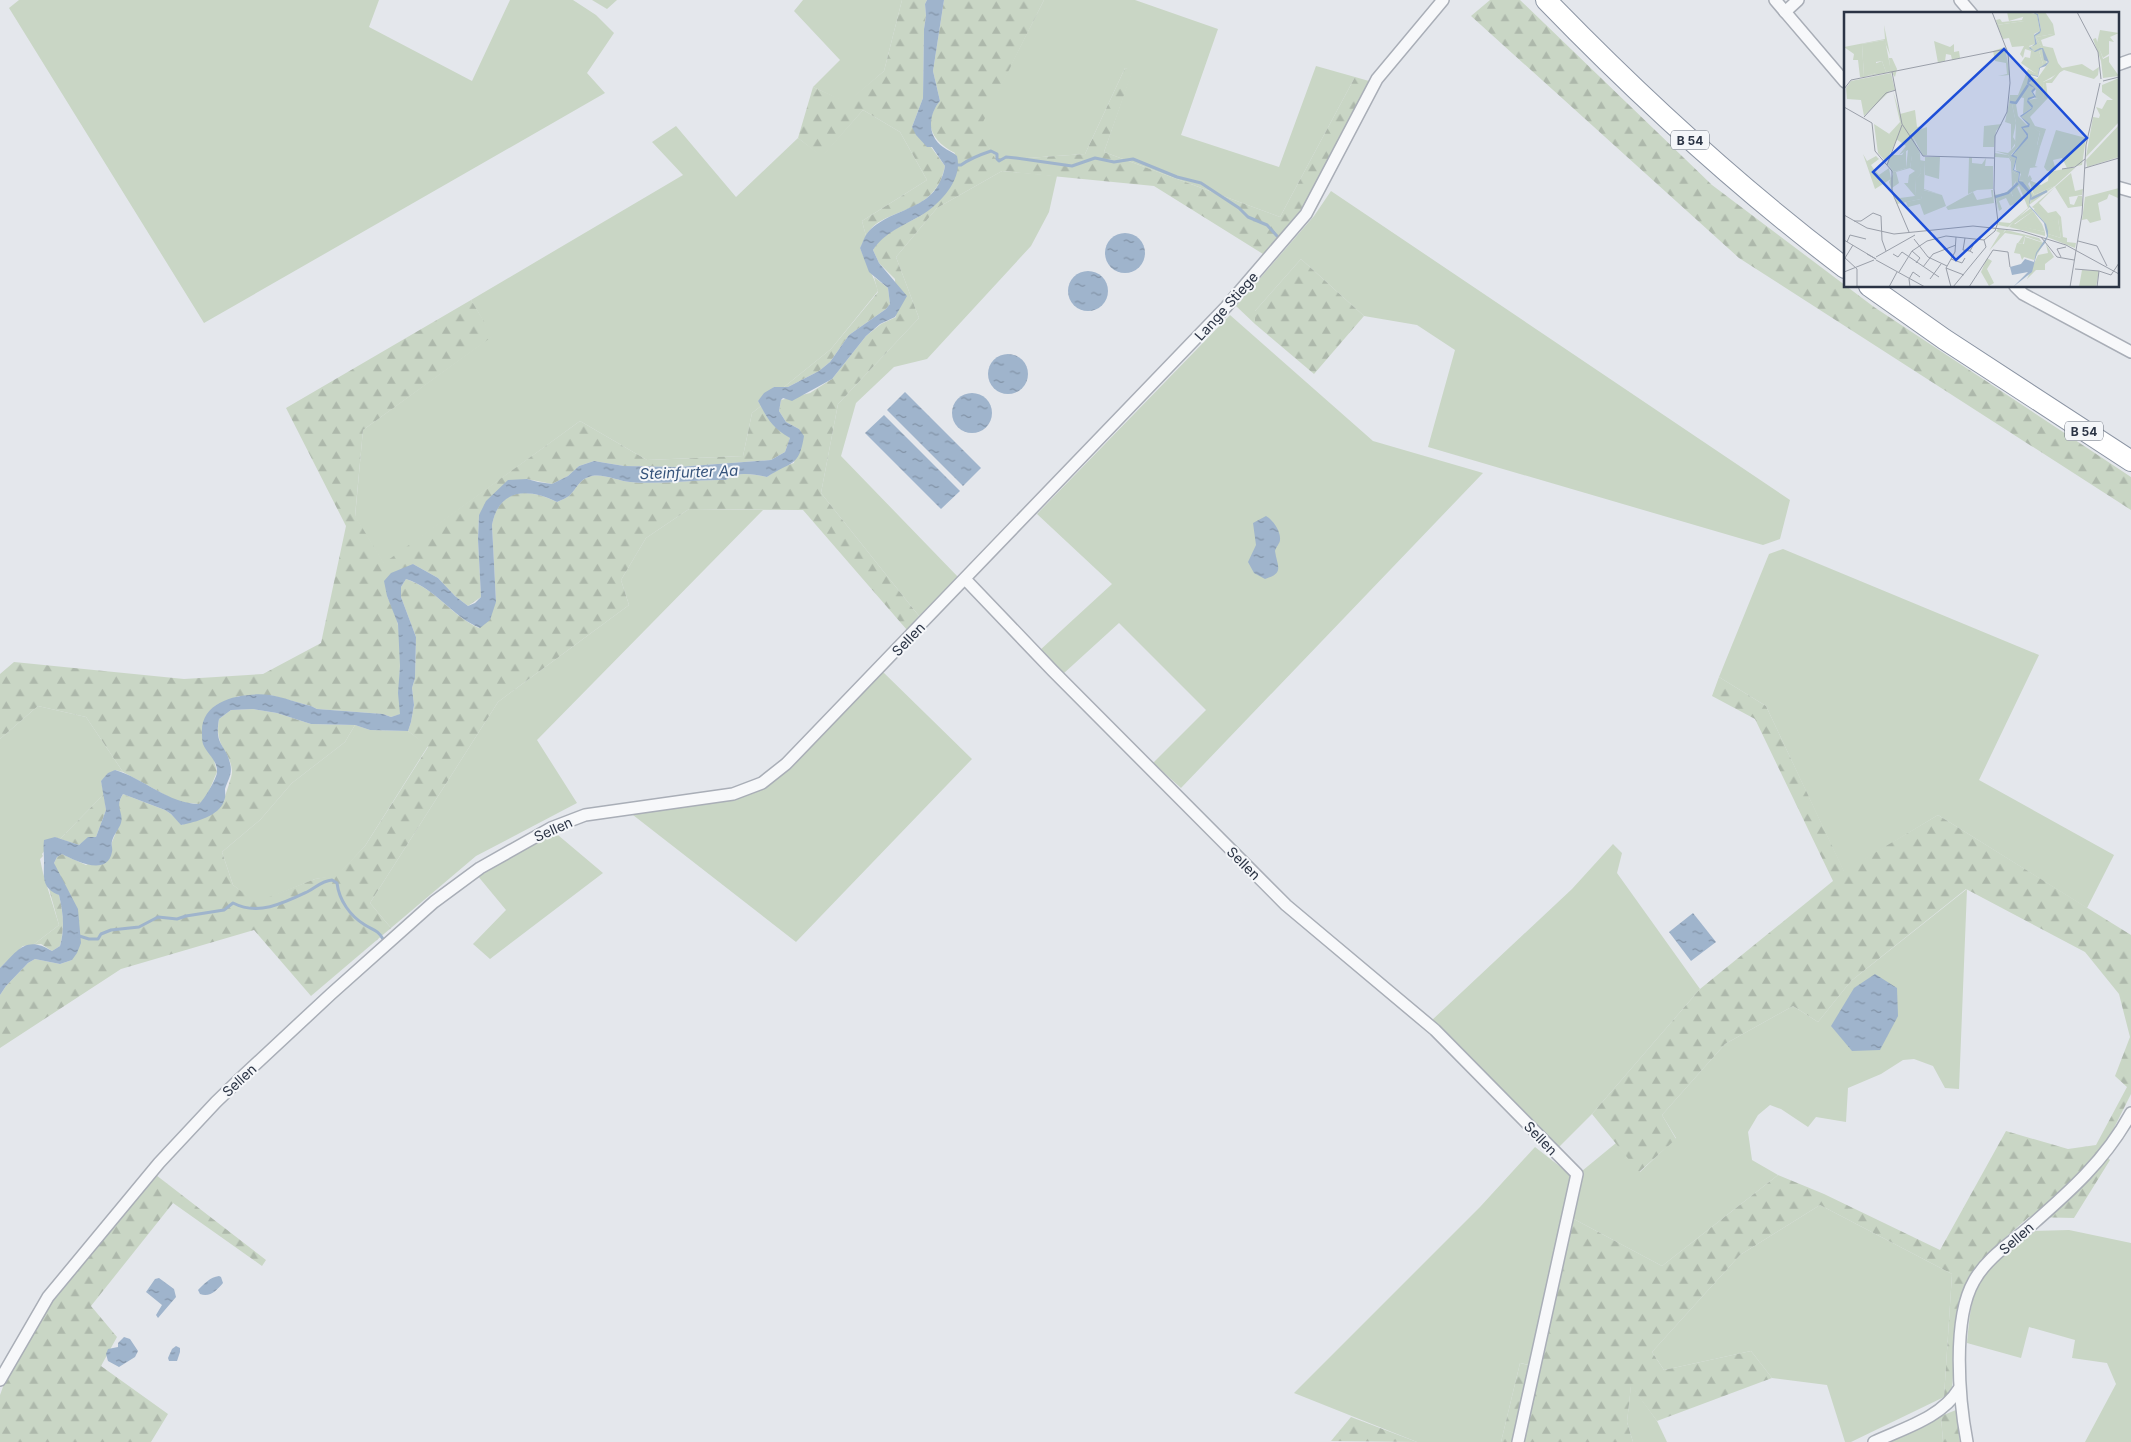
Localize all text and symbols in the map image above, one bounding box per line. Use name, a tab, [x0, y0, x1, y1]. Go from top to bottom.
inset map	[1844, 12, 2118, 288]
road number: B 54	[1671, 130, 1709, 150]
street label: Lange Stiege	[1191, 268, 1261, 344]
road number: B 54	[2065, 422, 2103, 441]
water label: Steinfurter Aa	[639, 461, 739, 483]
street label: Sellen	[888, 619, 928, 659]
street label: Sellen	[531, 813, 575, 845]
street label: Sellen	[1224, 843, 1264, 883]
street label: Sellen	[218, 1060, 260, 1100]
street label: Sellen	[1521, 1118, 1561, 1158]
street label: Sellen	[1995, 1218, 2037, 1258]

